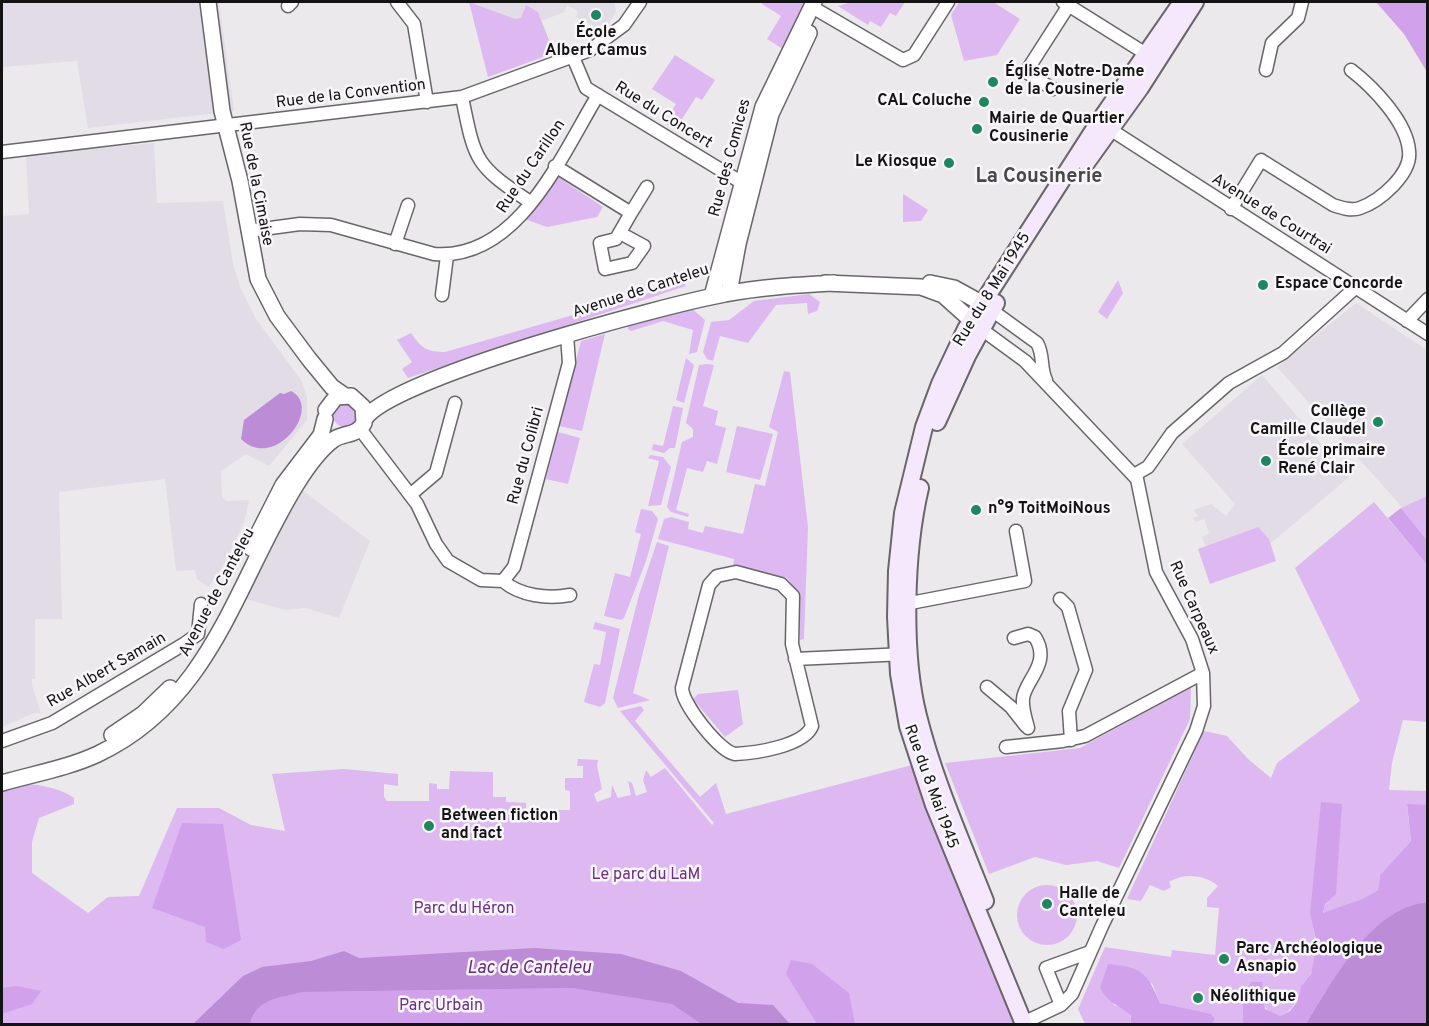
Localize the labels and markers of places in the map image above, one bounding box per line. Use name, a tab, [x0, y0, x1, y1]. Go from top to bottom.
marker: École Albert Camus	[589, 8, 603, 22]
place label: École Albert Camus	[545, 24, 647, 62]
place label: Église Notre-Dame de la Cousinerie	[1005, 63, 1144, 101]
marker: Église Notre-Dame de la Cousinerie	[986, 75, 1000, 89]
place label: CAL Coluche	[877, 92, 972, 112]
marker: CAL Coluche	[977, 95, 991, 109]
place label: Mairie de Quartier Cousinerie	[989, 110, 1125, 148]
marker: Mairie de Quartier Cousinerie	[970, 122, 984, 136]
place label: Le Kiosque	[855, 153, 937, 173]
marker: Le Kiosque	[942, 156, 956, 170]
place label: Espace Concorde	[1275, 275, 1403, 295]
marker: Espace Concorde	[1256, 278, 1270, 292]
place label: Collège Camille Claudel	[1250, 403, 1366, 441]
marker: Collège Camille Claudel	[1371, 415, 1385, 429]
place label: École primaire René Clair	[1278, 442, 1386, 480]
marker: École primaire René Clair	[1259, 454, 1273, 468]
place label: n°9 ToitMoiNous	[988, 500, 1111, 520]
marker: n°9 ToitMoiNous	[969, 503, 983, 517]
place label: Between fiction and fact	[441, 807, 558, 845]
marker: Between fiction and fact	[422, 819, 436, 833]
place label: Halle de Canteleu	[1059, 885, 1126, 923]
marker: Halle de Canteleu	[1040, 897, 1054, 911]
place label: Parc Archéologique Asnapio	[1236, 940, 1383, 978]
marker: Parc Archéologique Asnapio	[1217, 952, 1231, 966]
place label: Néolithique	[1210, 988, 1296, 1008]
marker: Néolithique	[1191, 991, 1205, 1005]

